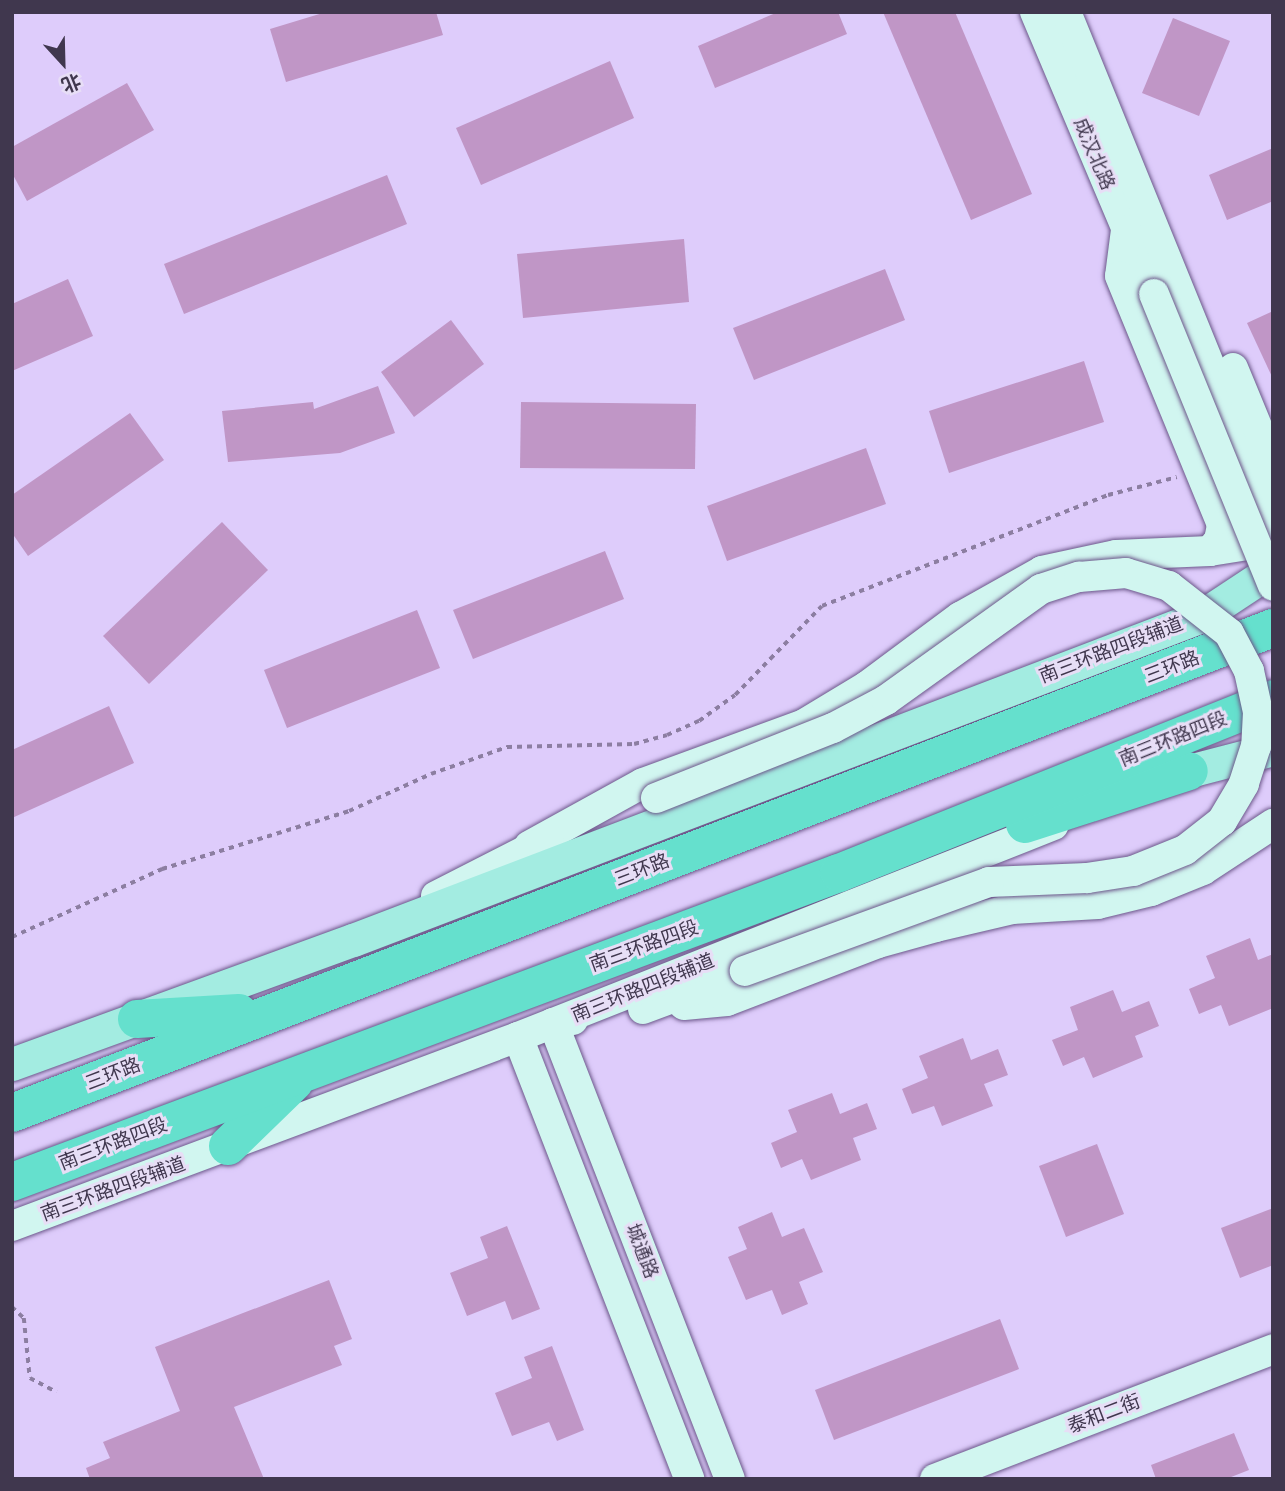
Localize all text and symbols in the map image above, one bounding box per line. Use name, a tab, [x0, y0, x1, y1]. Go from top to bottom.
north arrow	[28, 28, 98, 98]
text: 北	[58, 69, 84, 97]
street label: 成汉北路	[1069, 115, 1119, 193]
street label: 南三环路四段辅道	[1036, 612, 1186, 688]
street label: 三环路	[1141, 646, 1203, 688]
street label: 南三环路四段	[1116, 707, 1230, 771]
street label: 三环路	[611, 849, 673, 891]
street label: 南三环路四段	[587, 916, 701, 976]
street label: 南三环路四段辅道	[568, 949, 718, 1027]
street label: 三环路	[82, 1053, 144, 1095]
street label: 南三环路四段	[56, 1113, 170, 1175]
street label: 南三环路四段辅道	[38, 1152, 188, 1226]
street label: 城通路	[621, 1220, 663, 1282]
street label: 泰和二街	[1064, 1390, 1144, 1438]

